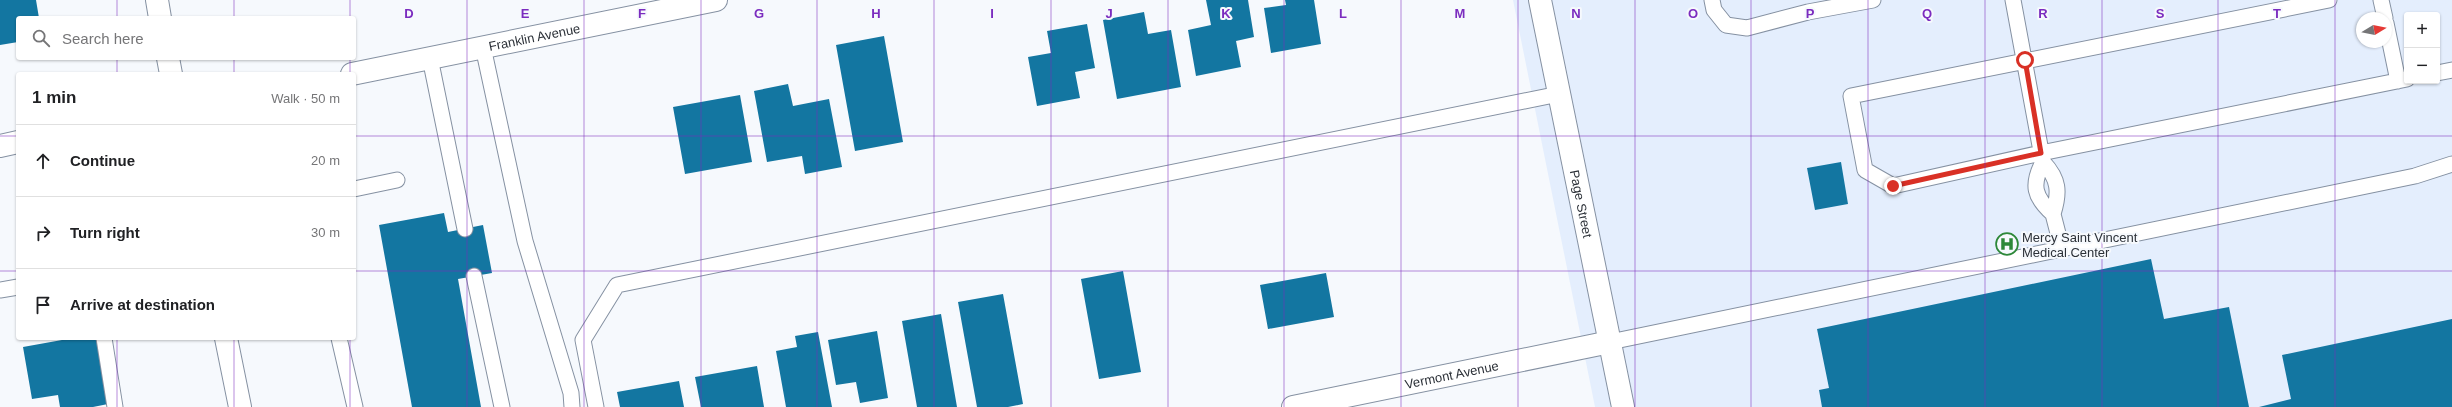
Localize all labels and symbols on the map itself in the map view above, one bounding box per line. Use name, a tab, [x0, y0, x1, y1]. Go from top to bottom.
text: D	[404, 6, 414, 21]
text: E	[521, 6, 530, 21]
text: F	[638, 6, 646, 21]
text: G	[754, 6, 764, 21]
text: H	[871, 6, 881, 21]
text: I	[990, 6, 994, 21]
text: J	[1105, 6, 1113, 21]
text: K	[1221, 6, 1231, 21]
text: L	[1339, 6, 1347, 21]
text: M	[1455, 6, 1465, 21]
text: N	[1571, 6, 1581, 21]
text: O	[1688, 6, 1698, 21]
text: P	[1806, 6, 1815, 21]
text: Q	[1922, 6, 1932, 21]
text: R	[2038, 6, 2048, 21]
text: S	[2156, 6, 2165, 21]
text: T	[2273, 6, 2281, 21]
north arrow	[2356, 12, 2392, 48]
street label: Franklin Avenue	[487, 21, 581, 54]
route start	[2016, 51, 2034, 69]
street label: Page Street	[1567, 169, 1595, 239]
route end	[1884, 177, 1902, 195]
place label: Mercy Saint Vincent Medical Center	[2022, 230, 2138, 260]
hospital icon: Mercy Saint Vincent Medical Center	[1994, 231, 2020, 257]
street label: Vermont Avenue	[1404, 358, 1500, 392]

